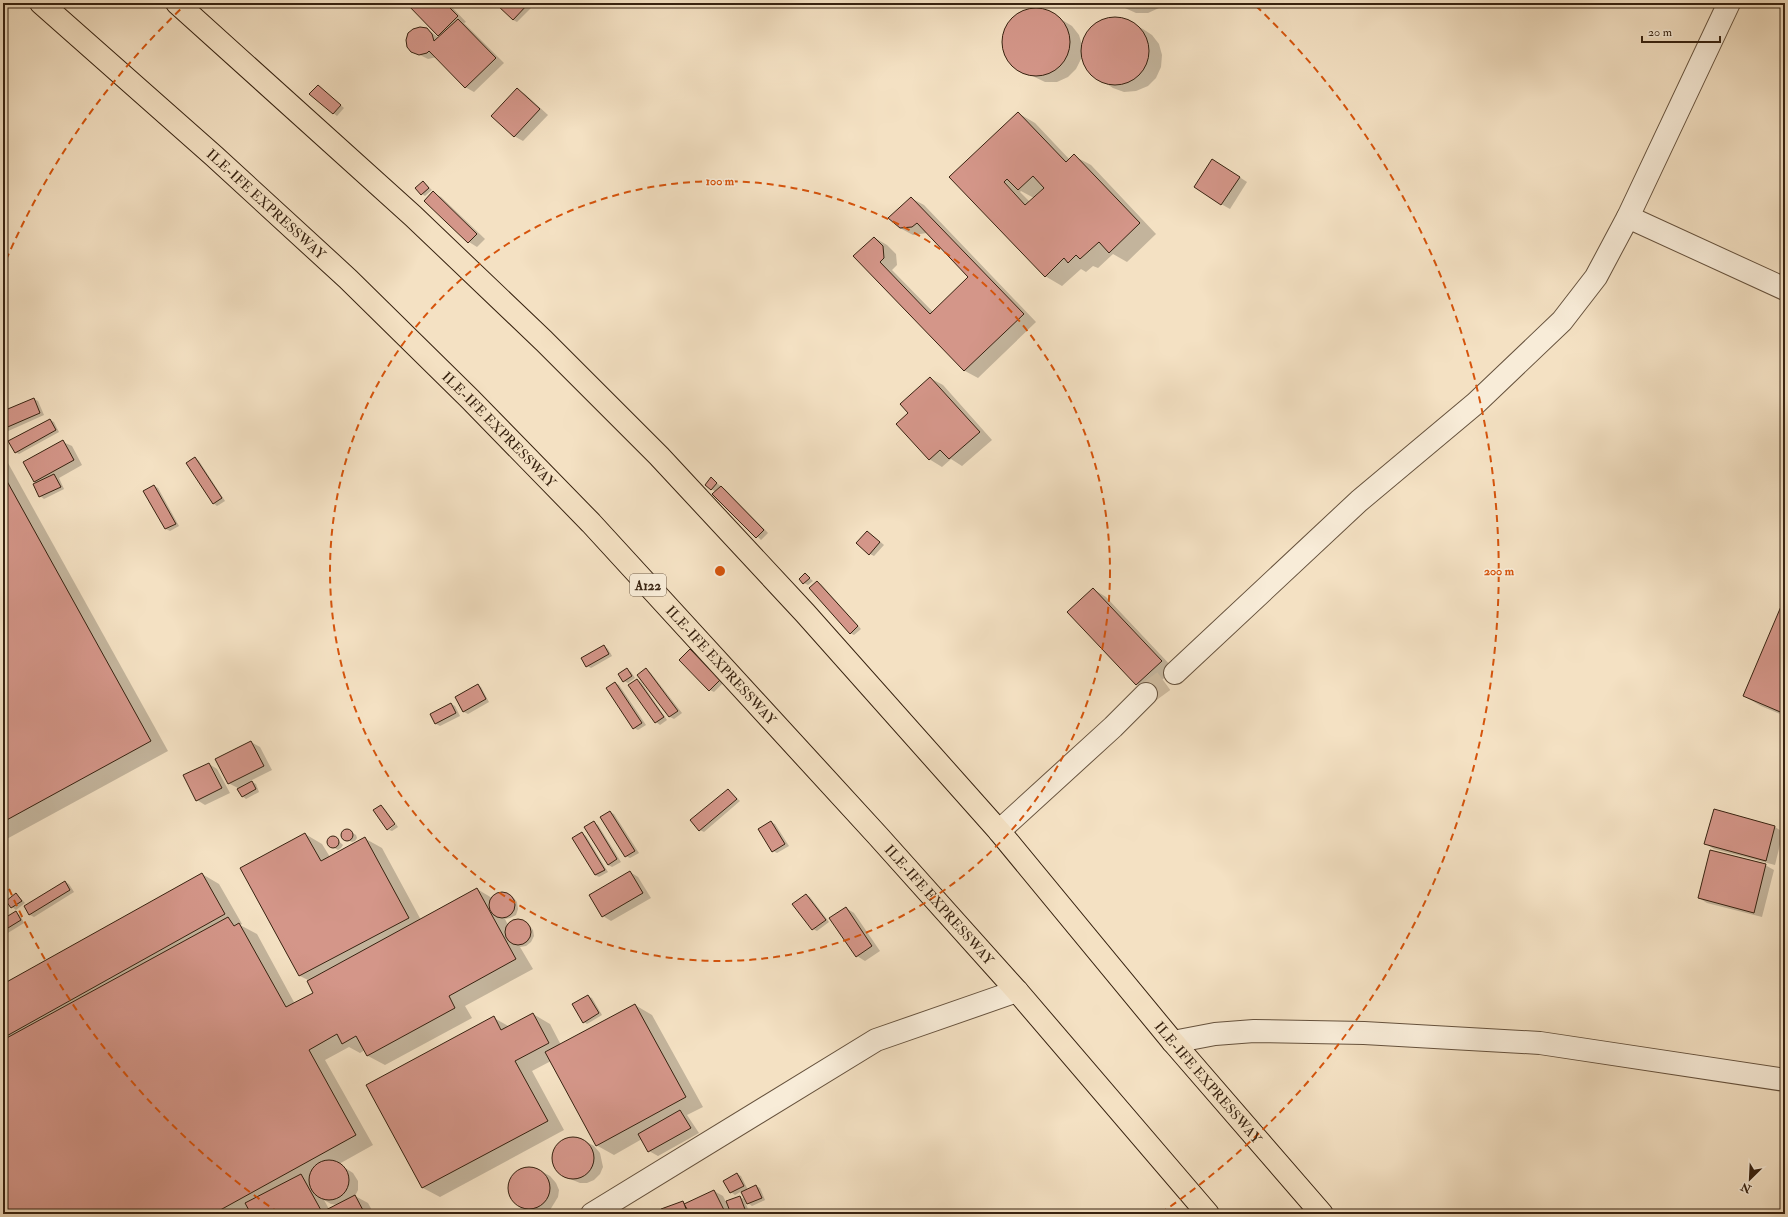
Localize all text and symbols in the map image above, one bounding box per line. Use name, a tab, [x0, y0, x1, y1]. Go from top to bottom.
scale bar	[1642, 18, 1720, 44]
text: 20 m	[1648, 25, 1673, 40]
street label: ILE-IFE EXPRESSWAY	[203, 145, 329, 264]
text: 100 m	[706, 174, 735, 189]
street label: ILE-IFE EXPRESSWAY	[438, 368, 560, 491]
centre of rings	[713, 564, 727, 578]
text: 200 m	[1484, 564, 1515, 579]
road number: A122	[630, 574, 666, 596]
street label: ILE-IFE EXPRESSWAY	[662, 602, 780, 729]
street label: ILE-IFE EXPRESSWAY	[881, 841, 998, 969]
street label: ILE-IFE EXPRESSWAY	[1151, 1018, 1265, 1148]
north arrow	[1730, 1159, 1770, 1199]
text: N	[1738, 1179, 1754, 1196]

